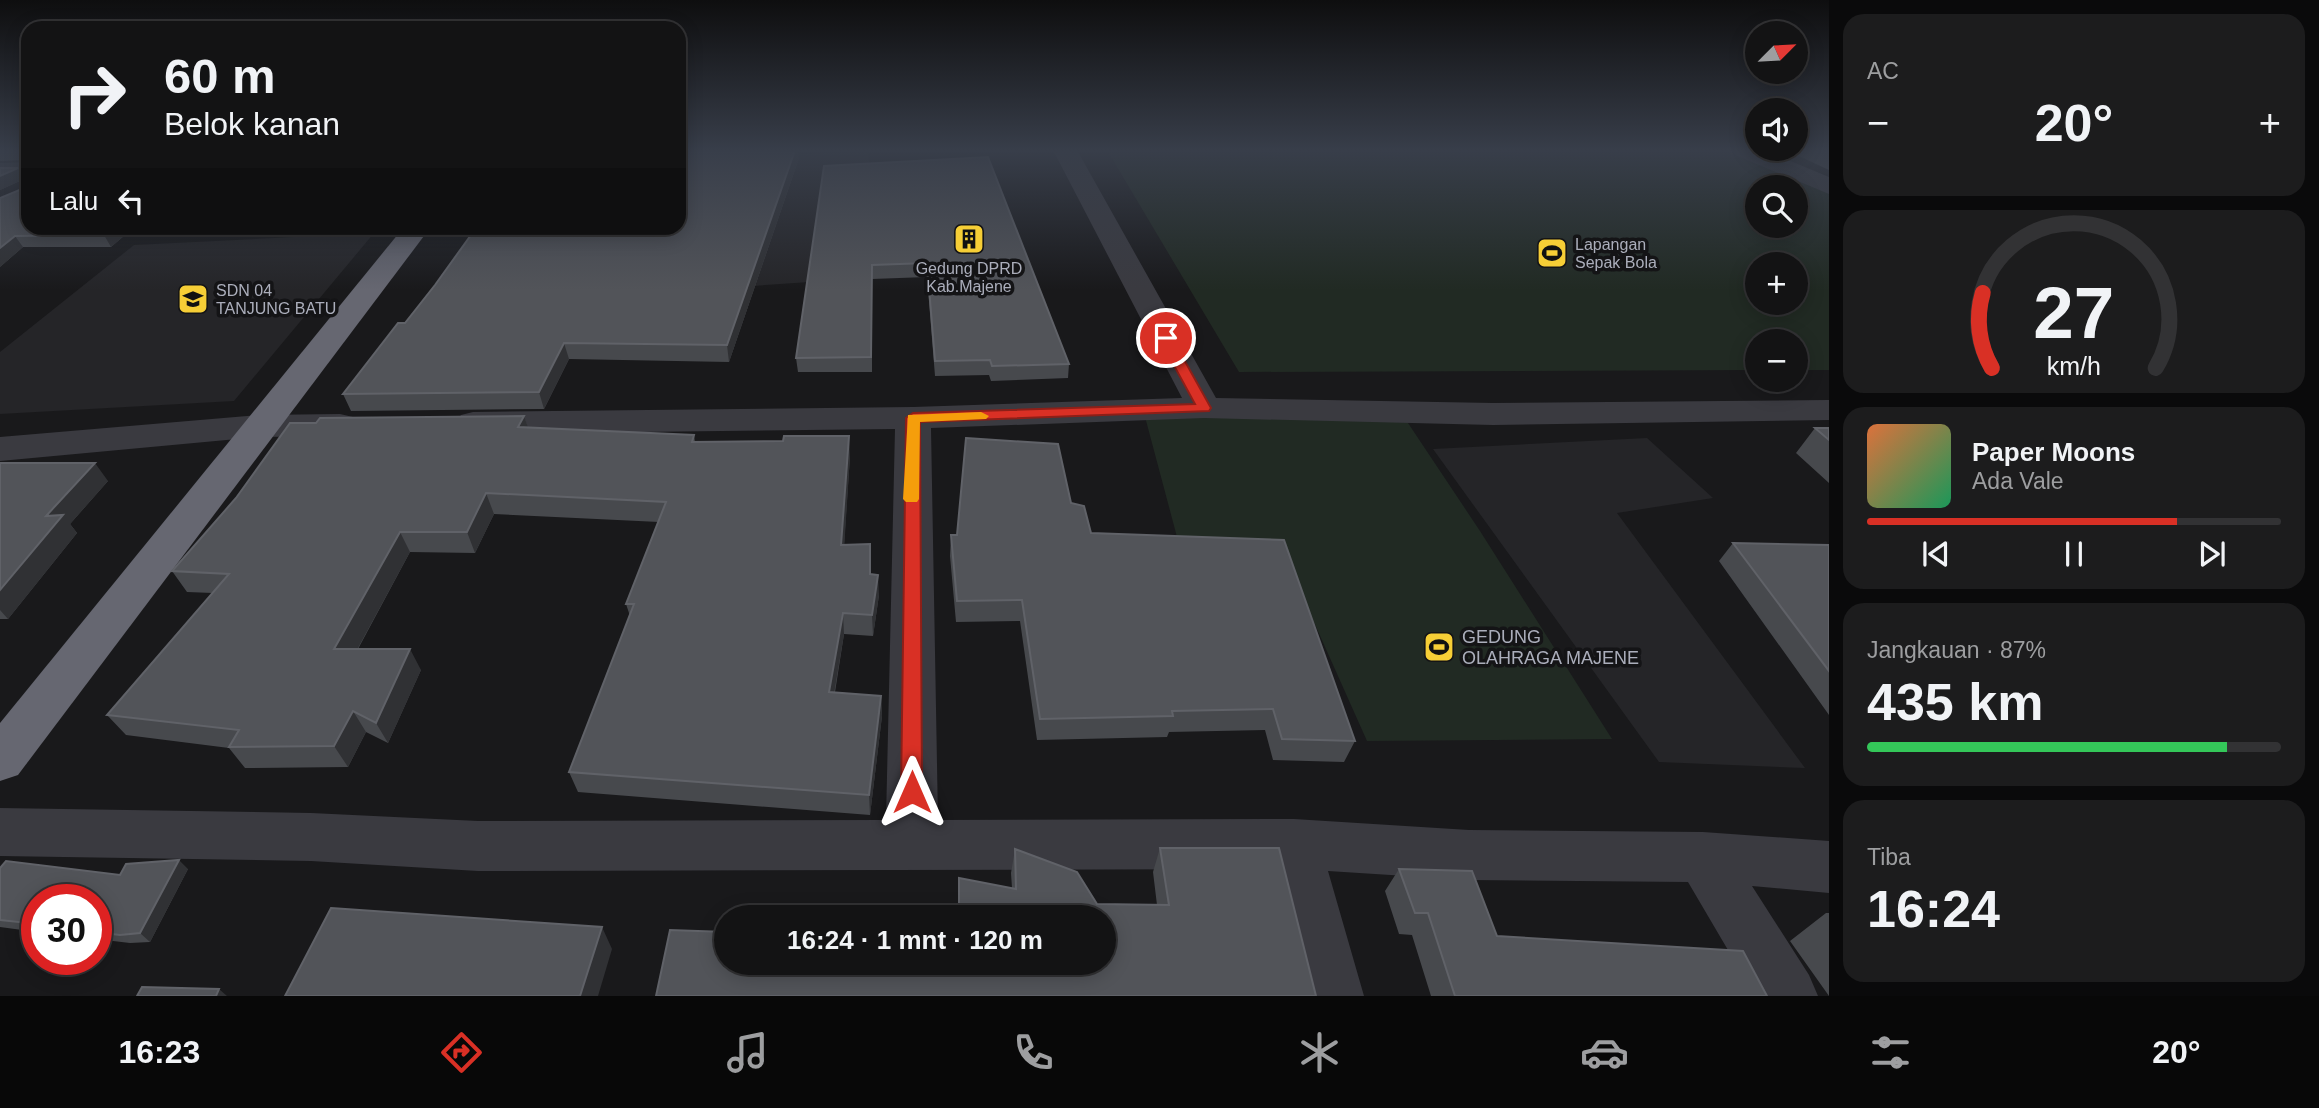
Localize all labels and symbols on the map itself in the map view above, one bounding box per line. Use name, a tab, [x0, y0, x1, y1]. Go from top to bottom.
north arrow	[1745, 21, 1808, 84]
building icon: Gedung DPRD Kab.Majene	[952, 222, 986, 256]
sports icon: Lapangan Sepak Bola	[1535, 236, 1569, 270]
place label: Lapangan Sepak Bola	[1575, 236, 1657, 271]
place label: Gedung DPRD Kab.Majene	[916, 260, 1022, 295]
school or university icon: SDN 04 TANJUNG BATU	[176, 282, 210, 316]
place label: SDN 04 TANJUNG BATU	[216, 282, 336, 317]
pin	[1136, 308, 1196, 368]
place label: GEDUNG OLAHRAGA MAJENE	[1462, 627, 1639, 668]
sports icon: GEDUNG OLAHRAGA MAJENE	[1422, 630, 1456, 664]
position arrow	[875, 755, 949, 829]
speed limit sign: 30	[21, 884, 112, 975]

